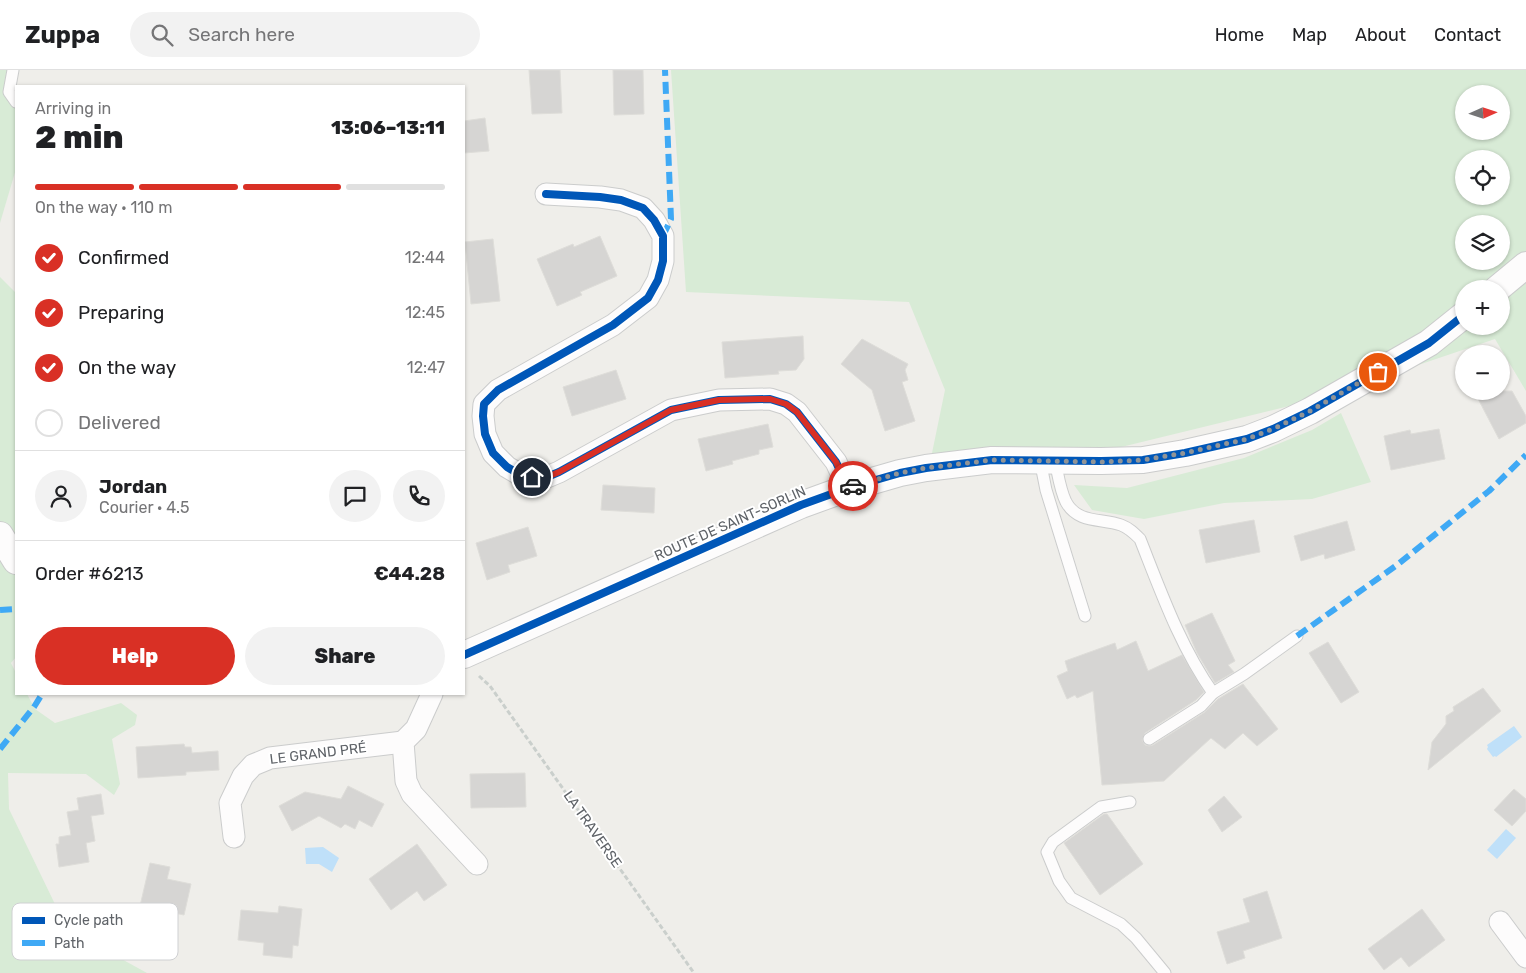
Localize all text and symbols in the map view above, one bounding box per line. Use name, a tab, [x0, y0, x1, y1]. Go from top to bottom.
search box	[130, 12, 480, 57]
text: Zuppa	[25, 21, 100, 49]
icon: search	[148, 21, 176, 49]
text: Search here	[188, 23, 295, 46]
text: Home	[1215, 24, 1264, 46]
text: Map	[1292, 24, 1327, 46]
text: About	[1355, 24, 1406, 46]
text: Contact	[1434, 24, 1501, 46]
north arrow	[1455, 85, 1510, 140]
map controls	[1455, 85, 1510, 400]
text: Arriving in	[35, 99, 111, 118]
text: 13:06–13:11	[331, 116, 445, 139]
text: 2 min	[35, 118, 124, 156]
button: locate	[1455, 150, 1510, 205]
text: On the way · 110 m	[35, 198, 172, 217]
button: layers	[1455, 215, 1510, 270]
icon: check	[35, 244, 63, 272]
text: Confirmed	[78, 246, 169, 269]
text: 12:44	[405, 248, 445, 267]
button: +	[1455, 280, 1510, 335]
icon: check	[35, 299, 63, 327]
text: Preparing	[78, 301, 164, 324]
text: 12:45	[405, 303, 445, 322]
button: −	[1455, 345, 1510, 400]
pin	[1357, 351, 1399, 393]
icon: check	[35, 354, 63, 382]
text: On the way	[78, 356, 176, 379]
text: 12:47	[407, 358, 445, 377]
icon: bag	[1364, 358, 1392, 386]
text: Delivered	[78, 411, 161, 434]
pin	[511, 456, 553, 498]
courier	[828, 461, 878, 511]
icon: home	[518, 463, 546, 491]
button: person	[35, 470, 87, 522]
button: chat	[329, 470, 381, 522]
button: phone	[393, 470, 445, 522]
icon: car	[839, 472, 867, 500]
text: Jordan	[99, 475, 167, 498]
street label: ROUTE DE SAINT-SORLIN	[652, 482, 809, 565]
text: Courier · 4.5	[99, 498, 189, 517]
text: Order #6213	[35, 562, 144, 585]
text: €44.28	[374, 562, 445, 585]
button: Help	[35, 627, 235, 685]
button: Share	[245, 627, 445, 685]
street label: LE GRAND PRÉ	[269, 738, 367, 768]
street label: LA TRAVERSE	[560, 788, 625, 871]
legend	[12, 903, 178, 960]
text: Cycle path	[54, 912, 123, 929]
text: Path	[54, 935, 85, 952]

